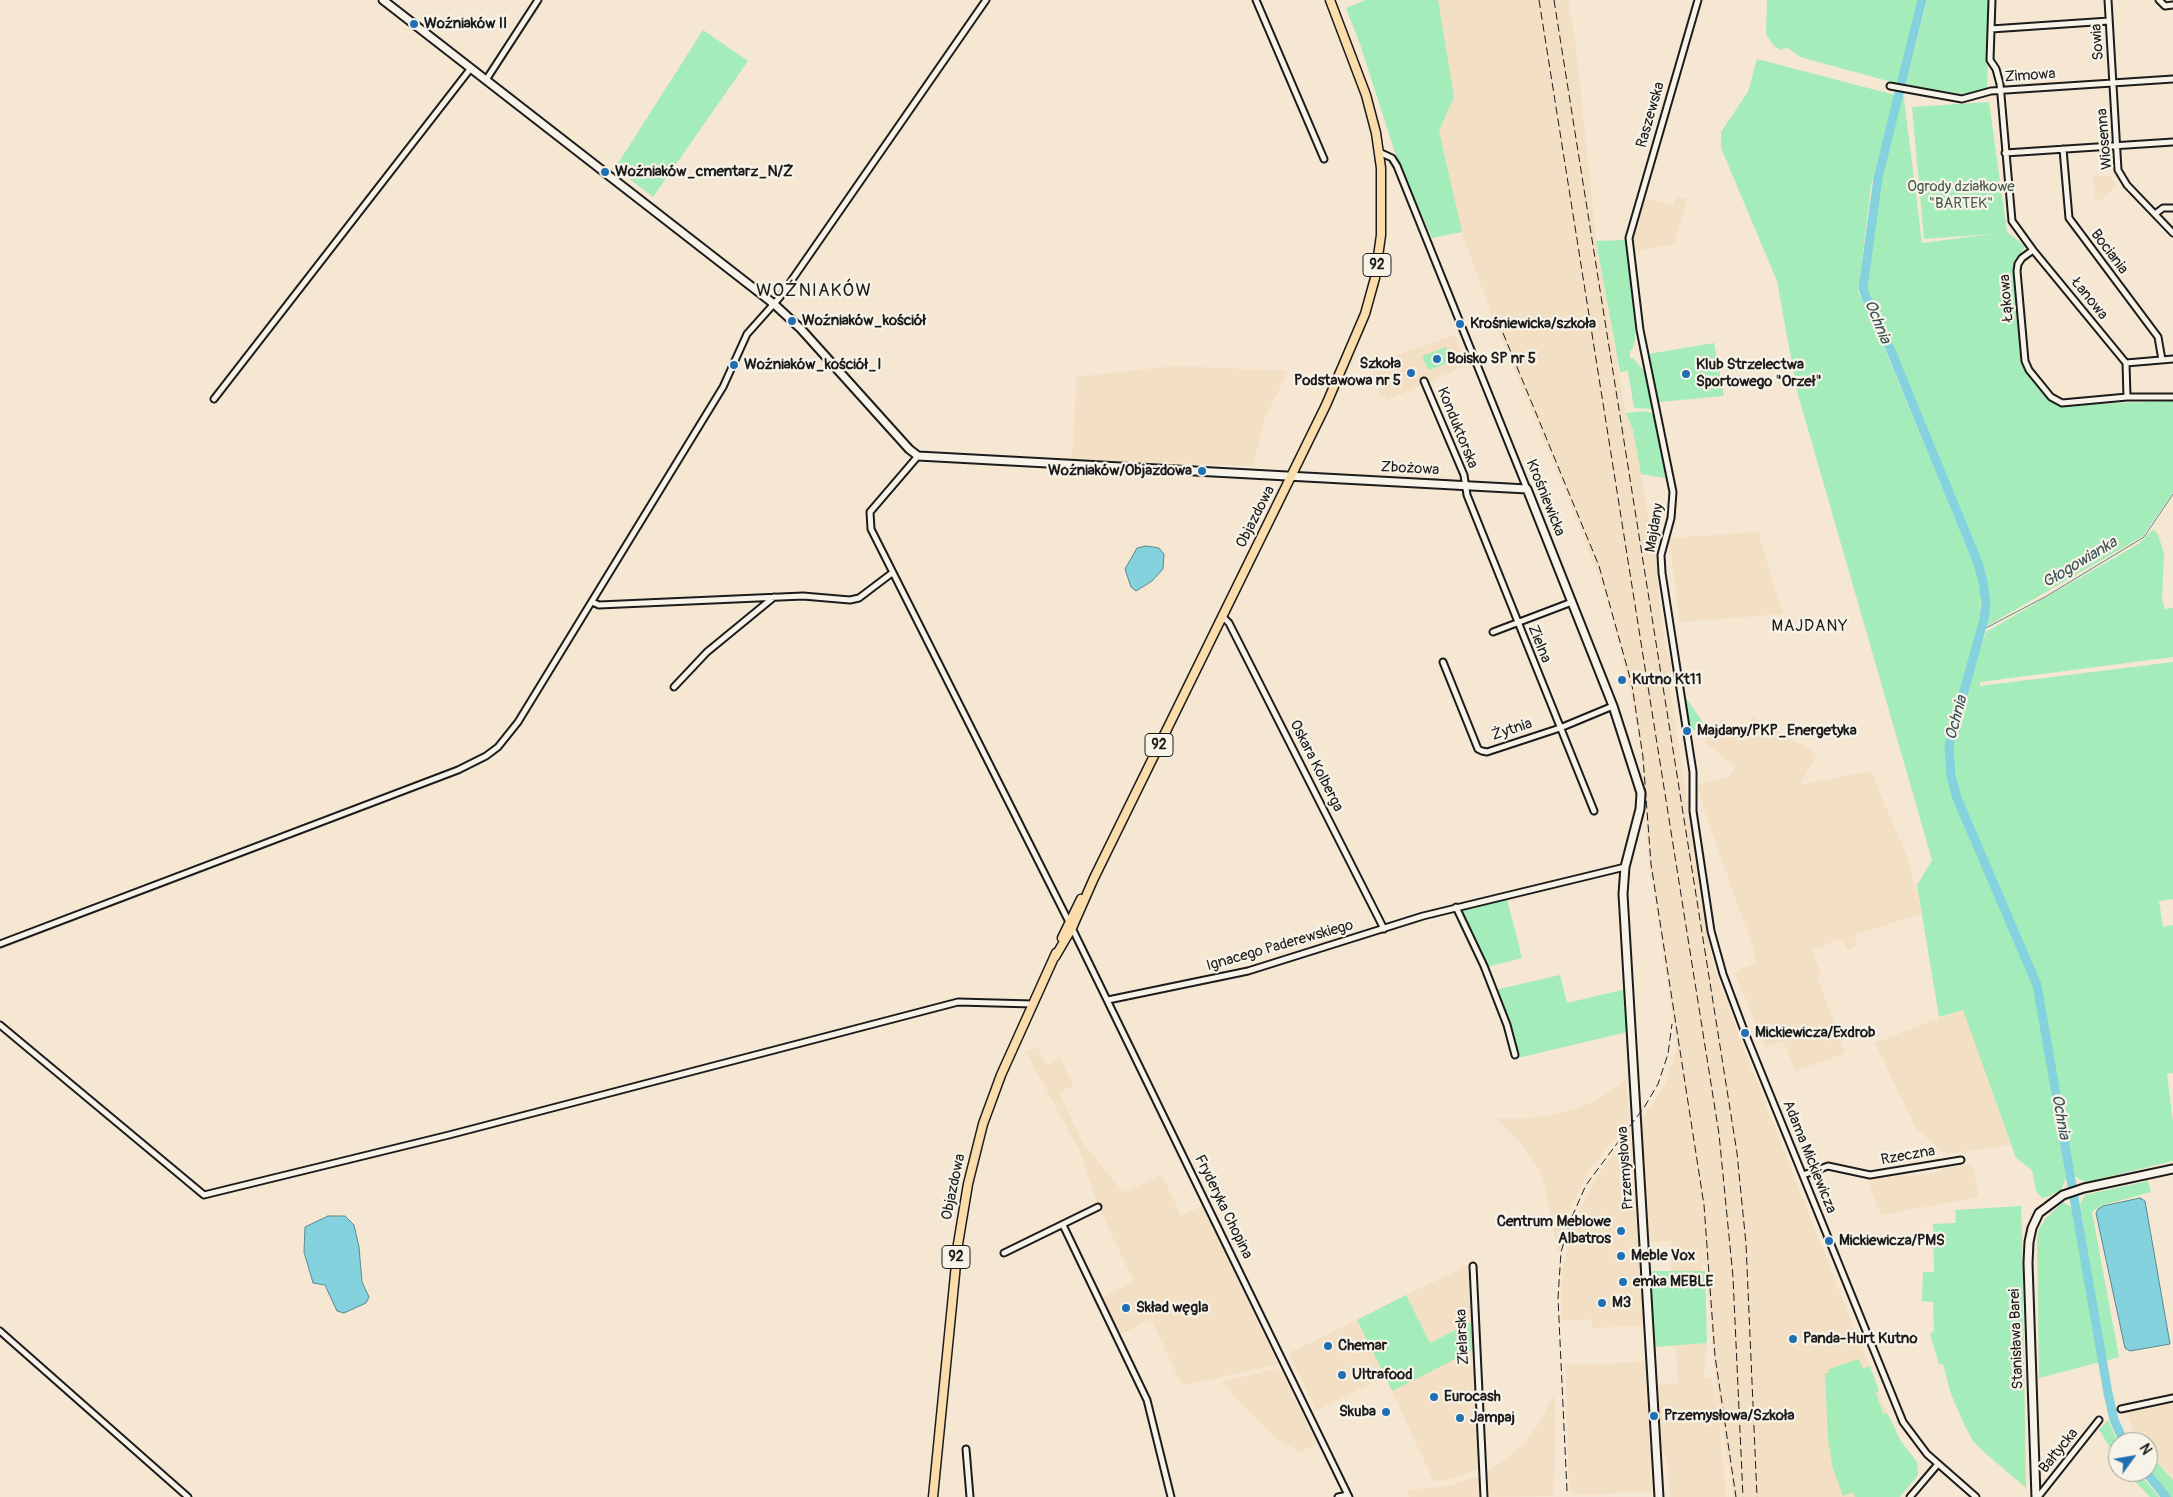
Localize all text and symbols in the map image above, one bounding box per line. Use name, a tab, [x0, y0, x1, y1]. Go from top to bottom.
place label: Woźniaków II	[424, 15, 507, 33]
marker: Woźniaków II	[408, 18, 420, 30]
street label: Sowia	[2088, 23, 2108, 61]
street label: Zimowa	[2004, 65, 2056, 87]
street label: Raszewska	[1633, 80, 1669, 150]
street label: Wiosenna	[2093, 108, 2117, 170]
place label: Woźniaków_cmentarz_N/Ż	[615, 163, 794, 181]
marker: Woźniaków_cmentarz_N/Ż	[599, 166, 611, 178]
park label: Ogrody działkowe "BARTEK"	[1907, 178, 2015, 213]
street label: Bociania	[2086, 226, 2132, 278]
road number: 92	[1363, 254, 1391, 276]
street label: Łąkowa	[1996, 274, 2018, 322]
street label: Łanowa	[2067, 274, 2111, 324]
district label: WOŹNIAKÓW	[755, 280, 873, 302]
water label: Ochnia	[1860, 297, 1894, 347]
place label: Woźniaków_kościół	[802, 312, 926, 330]
marker: Woźniaków_kościół	[786, 315, 798, 327]
place label: Krośniewicka/szkoła	[1470, 315, 1596, 333]
marker: Krośniewicka/szkoła	[1454, 318, 1466, 330]
place label: Boisko SP nr 5	[1447, 350, 1536, 368]
marker: Boisko SP nr 5	[1431, 353, 1443, 365]
place label: Szkoła Podstawowa nr 5	[1294, 355, 1401, 390]
place label: Woźniaków_kościół_I	[744, 356, 881, 374]
place label: Klub Strzelectwa Sportowego "Orzeł"	[1696, 356, 1822, 391]
marker: Woźniaków_kościół_I	[728, 359, 740, 371]
marker: Szkoła Podstawowa nr 5	[1405, 367, 1417, 379]
marker: Klub Strzelectwa Sportowego "Orzeł"	[1680, 368, 1692, 380]
street label: Konduktorska	[1433, 385, 1481, 471]
street label: Krośniewicka	[1521, 457, 1569, 539]
street label: Zbożowa	[1380, 458, 1440, 480]
place label: Woźniaków/Objazdowa	[1048, 462, 1192, 480]
marker: Woźniaków/Objazdowa	[1196, 465, 1208, 477]
street label: Objazdowa	[1233, 483, 1279, 551]
street label: Majdany	[1642, 502, 1668, 554]
water label: Głogowianka	[2039, 533, 2121, 593]
district label: MAJDANY	[1771, 617, 1849, 637]
street label: Zielna	[1523, 622, 1555, 666]
place label: Kutno Kt11	[1632, 671, 1702, 689]
marker: Kutno Kt11	[1616, 674, 1628, 686]
water label: Ochnia	[1942, 694, 1972, 742]
street label: Żytnia	[1490, 715, 1534, 745]
street label: Oskara Kolberga	[1285, 717, 1347, 815]
place label: Majdany/PKP_Energetyka	[1697, 722, 1857, 740]
marker: Majdany/PKP_Energetyka	[1681, 725, 1693, 737]
road number: 92	[1145, 734, 1173, 756]
street label: Ignacego Paderewskiego	[1205, 916, 1355, 976]
place label: Mickiewicza/Exdrob	[1755, 1024, 1875, 1042]
marker: Mickiewicza/Exdrob	[1739, 1027, 1751, 1039]
water label: Ochnia	[2047, 1093, 2073, 1141]
street label: Adama Mickiewicza	[1778, 1098, 1840, 1216]
street label: Przemysłowa	[1614, 1126, 1638, 1210]
street label: Rzeczna	[1879, 1142, 1937, 1170]
street label: Objazdowa	[938, 1152, 970, 1222]
street label: Fryderyka Chopina	[1190, 1152, 1256, 1262]
place label: Centrum Meblowe Albatros	[1497, 1213, 1611, 1248]
marker: Centrum Meblowe Albatros	[1615, 1225, 1627, 1237]
place label: Mickiewicza/PMS	[1839, 1232, 1945, 1250]
marker: Mickiewicza/PMS	[1823, 1235, 1835, 1247]
road number: 92	[942, 1246, 970, 1268]
place label: Meble Vox	[1631, 1247, 1695, 1265]
marker: Meble Vox	[1615, 1250, 1627, 1262]
place label: emka MEBLE	[1633, 1273, 1713, 1291]
marker: emka MEBLE	[1617, 1276, 1629, 1288]
street label: Stanisława Barei	[2006, 1288, 2028, 1390]
place label: M3	[1612, 1294, 1631, 1312]
marker: M3	[1596, 1297, 1608, 1309]
place label: Skład węgla	[1136, 1299, 1209, 1317]
marker: Skład węgla	[1120, 1302, 1132, 1314]
street label: Zielarska	[1453, 1309, 1473, 1365]
place label: Panda-Hurt Kutno	[1803, 1330, 1918, 1348]
marker: Panda-Hurt Kutno	[1787, 1333, 1799, 1345]
place label: Chemar	[1338, 1337, 1387, 1355]
marker: Chemar	[1322, 1340, 1334, 1352]
place label: Ultrafood	[1352, 1366, 1413, 1384]
marker: Ultrafood	[1336, 1369, 1348, 1381]
place label: Eurocash	[1444, 1388, 1501, 1406]
marker: Eurocash	[1428, 1391, 1440, 1403]
place label: Skuba	[1339, 1403, 1376, 1421]
marker: Skuba	[1380, 1406, 1392, 1418]
place label: Przemysłowa/Szkoła	[1664, 1407, 1794, 1425]
place label: Jampaj	[1470, 1409, 1515, 1427]
marker: Przemysłowa/Szkoła	[1648, 1410, 1660, 1422]
marker: Jampaj	[1454, 1412, 1466, 1424]
street label: Bałtycka	[2035, 1425, 2083, 1477]
north arrow	[2108, 1432, 2158, 1482]
text: N	[2136, 1441, 2155, 1458]

